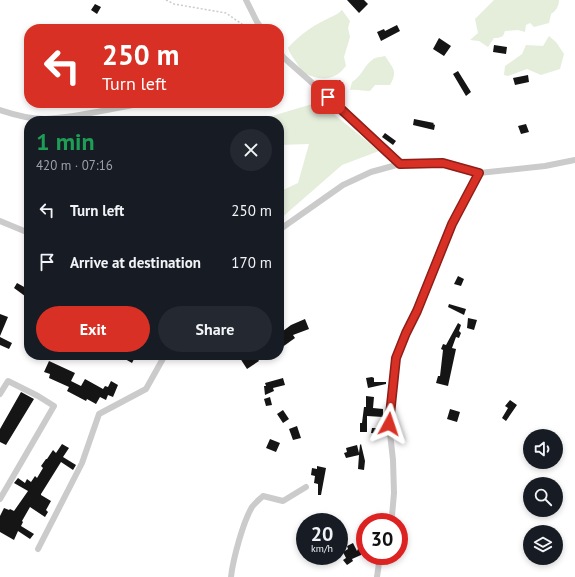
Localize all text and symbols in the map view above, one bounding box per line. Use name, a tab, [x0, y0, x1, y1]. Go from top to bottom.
text: 250 m	[102, 36, 179, 73]
icon: left	[36, 40, 88, 92]
text: Turn left	[102, 72, 167, 95]
pin	[311, 80, 345, 114]
icon: arrive	[317, 86, 339, 108]
text: 1 min	[36, 126, 95, 157]
button: close	[230, 129, 272, 171]
text: 420 m · 07:16	[36, 157, 113, 174]
icon: left	[36, 199, 58, 221]
text: Turn left	[70, 201, 124, 220]
text: 250 m	[231, 201, 272, 220]
icon: arrive	[36, 251, 58, 273]
text: Arrive at destination	[70, 253, 201, 272]
text: 170 m	[231, 253, 272, 272]
button: Exit	[36, 306, 150, 352]
button: Share	[158, 306, 272, 352]
position arrow	[368, 403, 410, 445]
map controls	[523, 429, 563, 565]
button: sound	[523, 429, 563, 469]
button: search	[523, 477, 563, 517]
speed limit sign: 30	[356, 513, 408, 565]
text: 20	[311, 521, 333, 547]
button: layers	[523, 525, 563, 565]
text: km/h	[311, 542, 333, 555]

